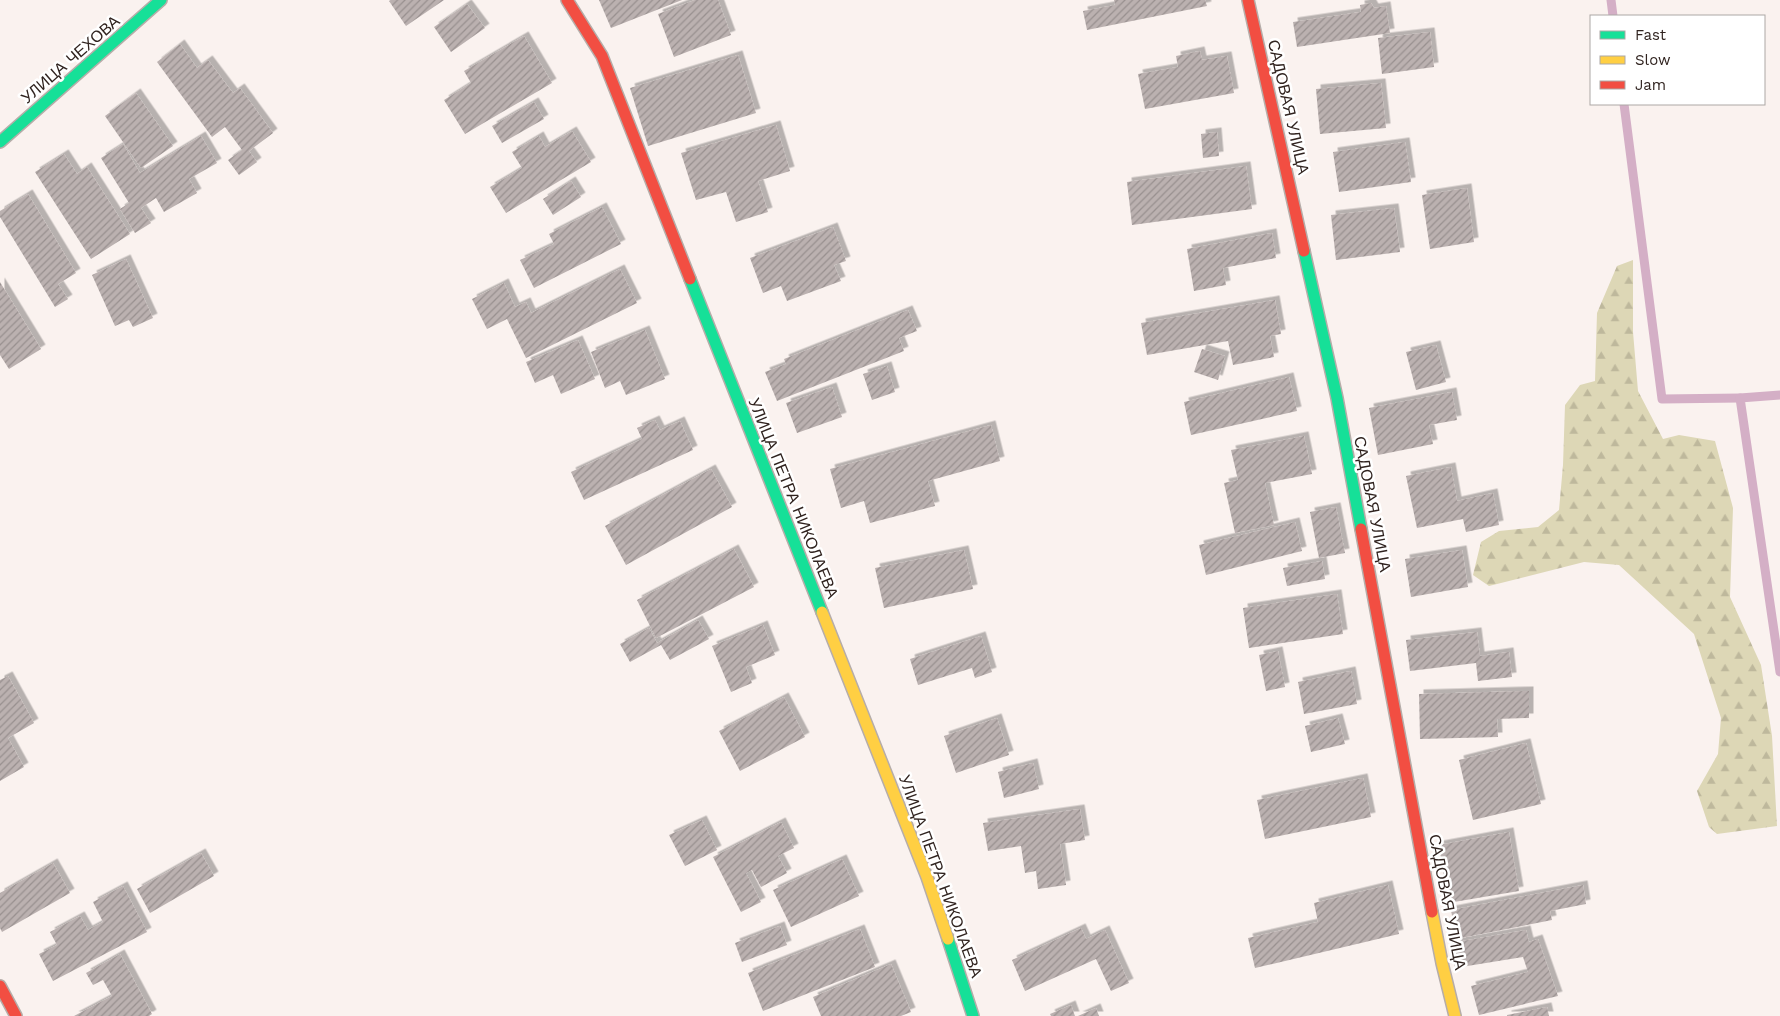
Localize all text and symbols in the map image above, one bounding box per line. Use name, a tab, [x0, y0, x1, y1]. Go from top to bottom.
street label: УЛИЦА ЧЕХОВА	[17, 11, 124, 107]
legend	[1590, 15, 1765, 105]
text: Fast	[1635, 26, 1667, 44]
street label: САДОВАЯ УЛИЦА	[1264, 38, 1313, 177]
text: Slow	[1635, 51, 1671, 69]
text: Jam	[1635, 76, 1666, 94]
street label: УЛИЦА ПЕТРА НИКОЛАЕВА	[745, 395, 843, 601]
street label: САДОВАЯ УЛИЦА	[1350, 435, 1395, 574]
street label: УЛИЦА ПЕТРА НИКОЛАЕВА	[895, 772, 986, 980]
street label: САДОВАЯ УЛИЦА	[1425, 833, 1470, 972]

